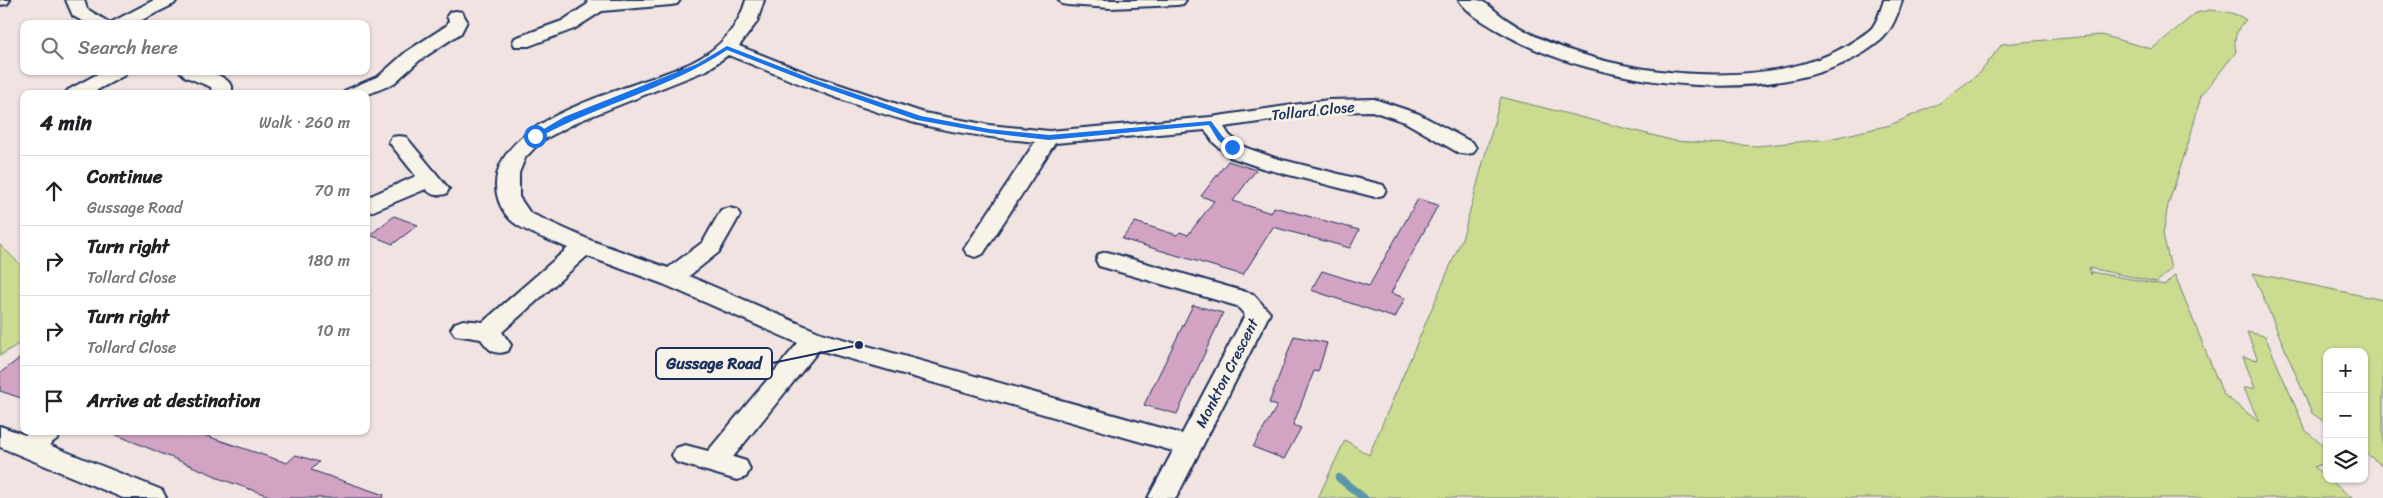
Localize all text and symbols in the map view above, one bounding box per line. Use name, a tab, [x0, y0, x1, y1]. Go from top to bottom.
search box	[20, 20, 370, 75]
text: Search here	[78, 31, 178, 64]
icon: search	[38, 34, 66, 62]
street label: Tollard Close	[1270, 94, 1356, 128]
text: 4 min	[40, 104, 92, 142]
text: Walk · 260 m	[259, 108, 350, 137]
route start	[524, 125, 547, 148]
route end	[1221, 136, 1244, 159]
text: Continue	[87, 160, 163, 193]
text: 70 m	[314, 176, 350, 205]
icon: ahead	[40, 177, 68, 205]
text: Gussage Road	[87, 193, 183, 222]
text: Turn right	[87, 230, 169, 263]
text: 180 m	[307, 246, 350, 275]
icon: right	[40, 247, 68, 275]
text: Tollard Close	[87, 263, 176, 292]
text: Turn right	[87, 300, 169, 333]
street label: Monkton Crescent	[1188, 313, 1266, 432]
text: 10 m	[317, 316, 350, 345]
icon: right	[40, 317, 68, 345]
text: Tollard Close	[87, 333, 176, 362]
callout: Gussage Road	[656, 348, 772, 379]
map controls	[2323, 348, 2368, 483]
button: +	[2323, 348, 2368, 393]
text: Gussage Road	[665, 349, 763, 378]
text: Arrive at destination	[87, 384, 260, 417]
icon: arrive	[40, 387, 68, 415]
button: −	[2323, 393, 2368, 438]
button: layers	[2323, 438, 2368, 483]

